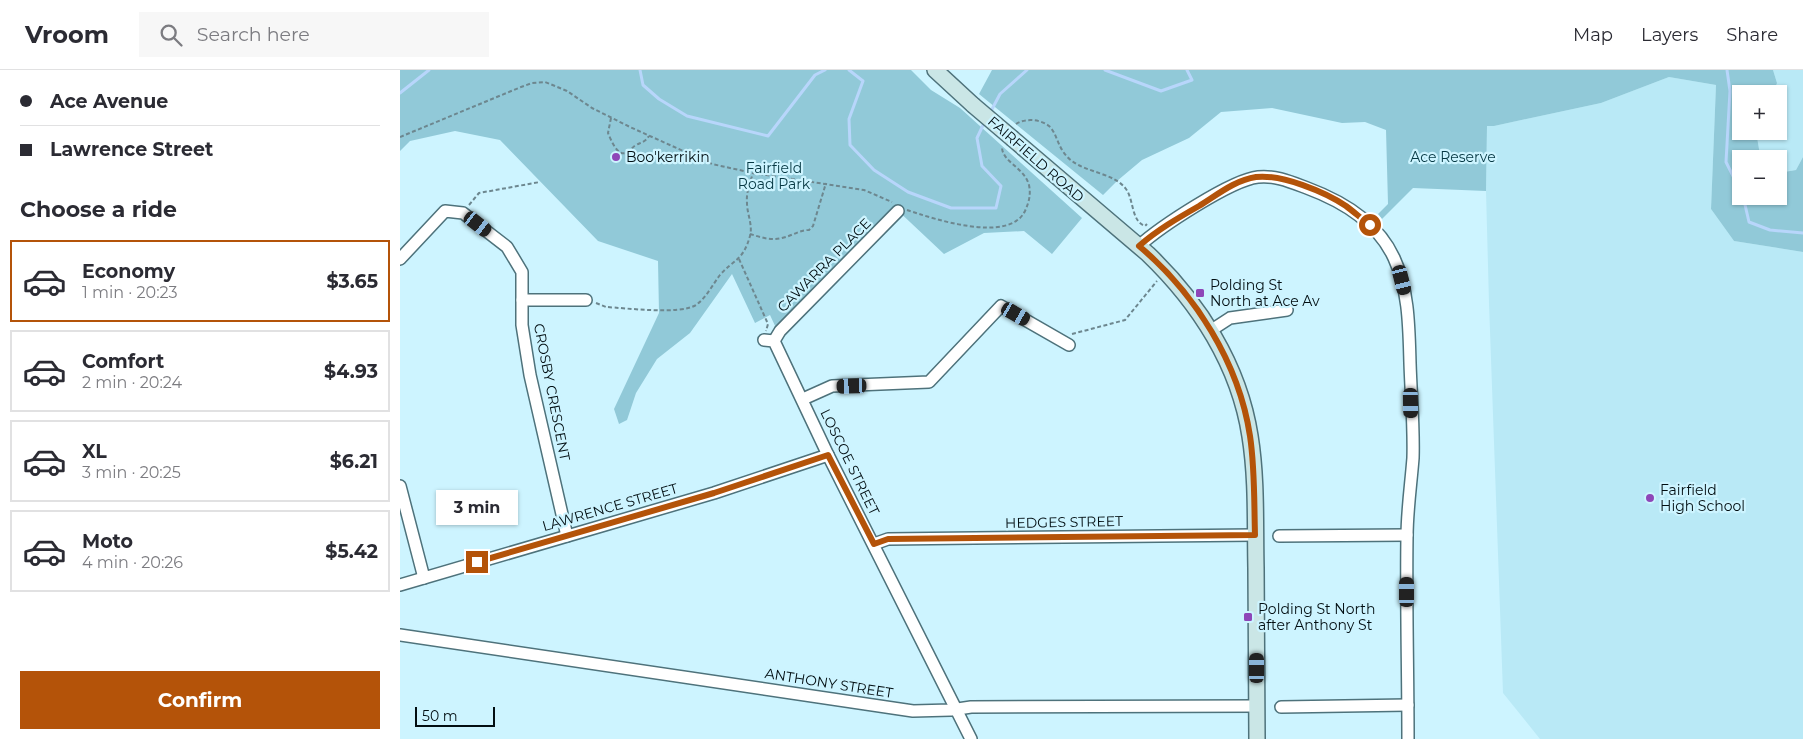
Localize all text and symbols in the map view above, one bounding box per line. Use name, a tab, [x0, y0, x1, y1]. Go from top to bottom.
search box	[139, 12, 489, 57]
text: Vroom	[25, 20, 109, 49]
icon: search	[157, 21, 185, 49]
text: Search here	[197, 23, 310, 46]
text: Map	[1573, 24, 1613, 46]
text: Layers	[1641, 24, 1698, 46]
text: Share	[1726, 24, 1778, 46]
map controls	[1732, 85, 1787, 205]
button: +	[1732, 85, 1787, 140]
text: Ace Avenue	[50, 90, 168, 113]
street label: FAIRFIELD ROAD	[984, 112, 1088, 206]
text: Lawrence Street	[50, 138, 213, 161]
place label: Boo'kerrikin	[626, 148, 710, 166]
park label: Ace Reserve	[1410, 148, 1496, 166]
button: −	[1732, 150, 1787, 205]
marker: Boo'kerrikin	[610, 151, 622, 163]
park label: Fairfield Road Park	[738, 159, 811, 193]
text: Choose a ride	[20, 196, 177, 223]
car	[461, 209, 494, 239]
street label: CAWARRA PLACE	[773, 214, 875, 316]
route start	[1359, 214, 1381, 236]
icon: car	[22, 259, 67, 304]
text: Economy	[82, 260, 175, 283]
car	[1391, 264, 1412, 296]
text: $3.65	[327, 270, 378, 293]
place label: Polding St North at Ace Av	[1210, 276, 1320, 310]
text: 1 min · 20:23	[82, 283, 178, 302]
marker: Polding St North at Ace Av	[1194, 287, 1206, 299]
car	[999, 300, 1032, 328]
street label: CROSBY CRESCENT	[530, 322, 574, 462]
icon: car	[22, 349, 67, 394]
text: Comfort	[82, 350, 164, 373]
text: $4.93	[324, 360, 378, 383]
text: 2 min · 20:24	[82, 373, 182, 392]
car	[836, 378, 867, 394]
car	[1403, 388, 1418, 418]
street label: LOSCOE STREET	[816, 406, 884, 518]
icon: car	[22, 439, 67, 484]
text: XL	[82, 440, 107, 463]
text: $6.21	[330, 450, 378, 473]
text: 3 min · 20:25	[82, 463, 181, 482]
street label: LAWRENCE STREET	[540, 479, 680, 535]
place label: Fairfield High School	[1660, 481, 1745, 515]
callout: 3 min	[436, 490, 518, 524]
marker: Fairfield High School	[1644, 492, 1656, 504]
text: 3 min	[454, 498, 500, 517]
street label: HEDGES STREET	[1005, 512, 1123, 532]
icon: car	[22, 529, 67, 574]
text: Moto	[82, 530, 133, 553]
text: $5.42	[325, 540, 378, 563]
route end	[466, 551, 488, 573]
text: 4 min · 20:26	[82, 553, 183, 572]
car	[1399, 577, 1414, 607]
place label: Polding St North after Anthony St	[1258, 600, 1376, 634]
marker: Polding St North after Anthony St	[1242, 611, 1254, 623]
car	[1249, 653, 1264, 683]
street label: ANTHONY STREET	[764, 664, 894, 702]
button: Confirm	[20, 671, 380, 729]
scale bar	[415, 704, 495, 727]
text: 50 m	[422, 707, 458, 725]

